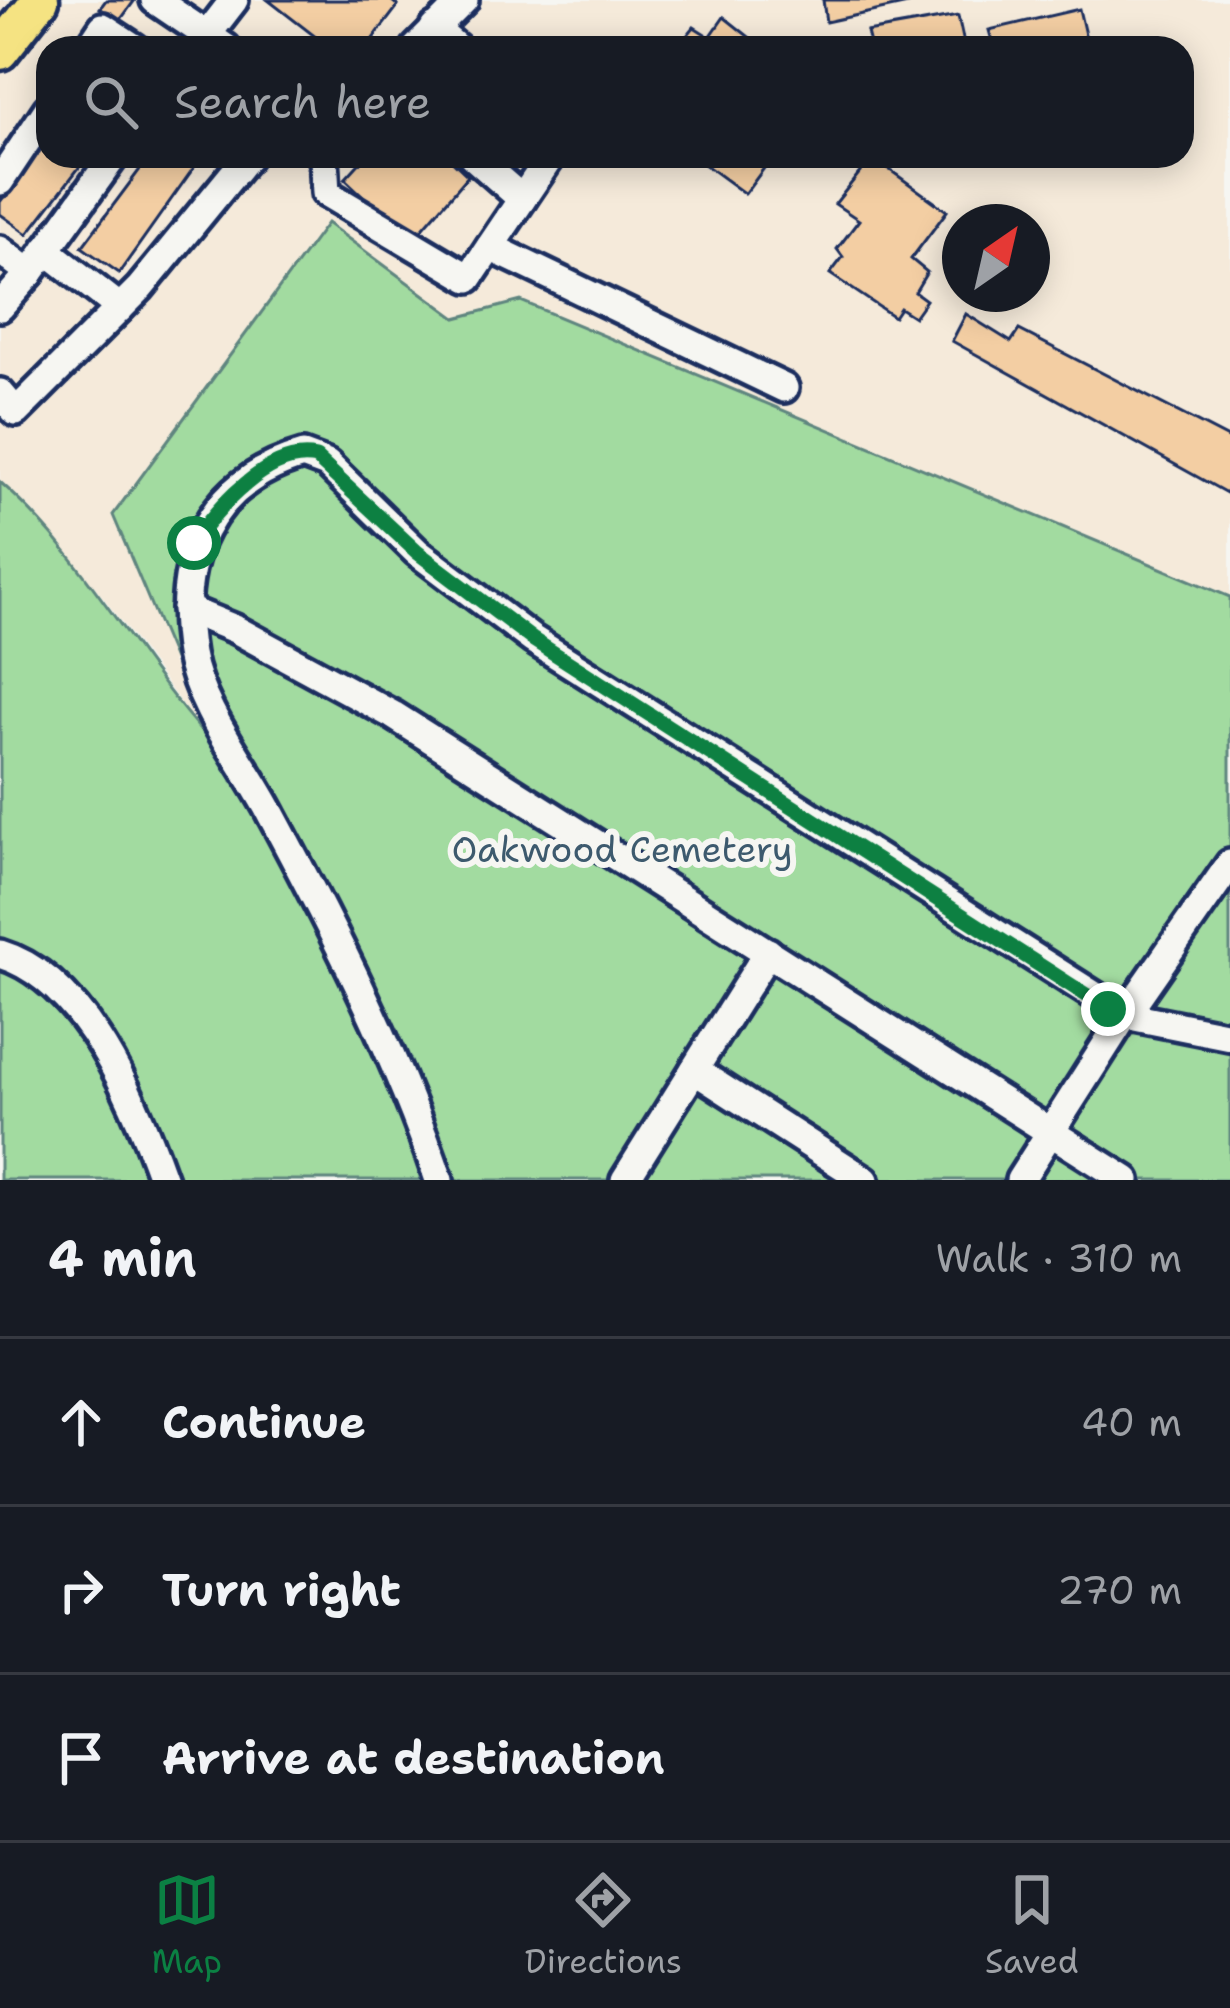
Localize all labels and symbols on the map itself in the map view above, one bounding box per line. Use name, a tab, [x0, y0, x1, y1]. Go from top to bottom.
north arrow	[942, 204, 1050, 312]
route start	[167, 516, 221, 570]
park label: Oakwood Cemetery	[451, 825, 793, 874]
route end	[1081, 982, 1135, 1036]

